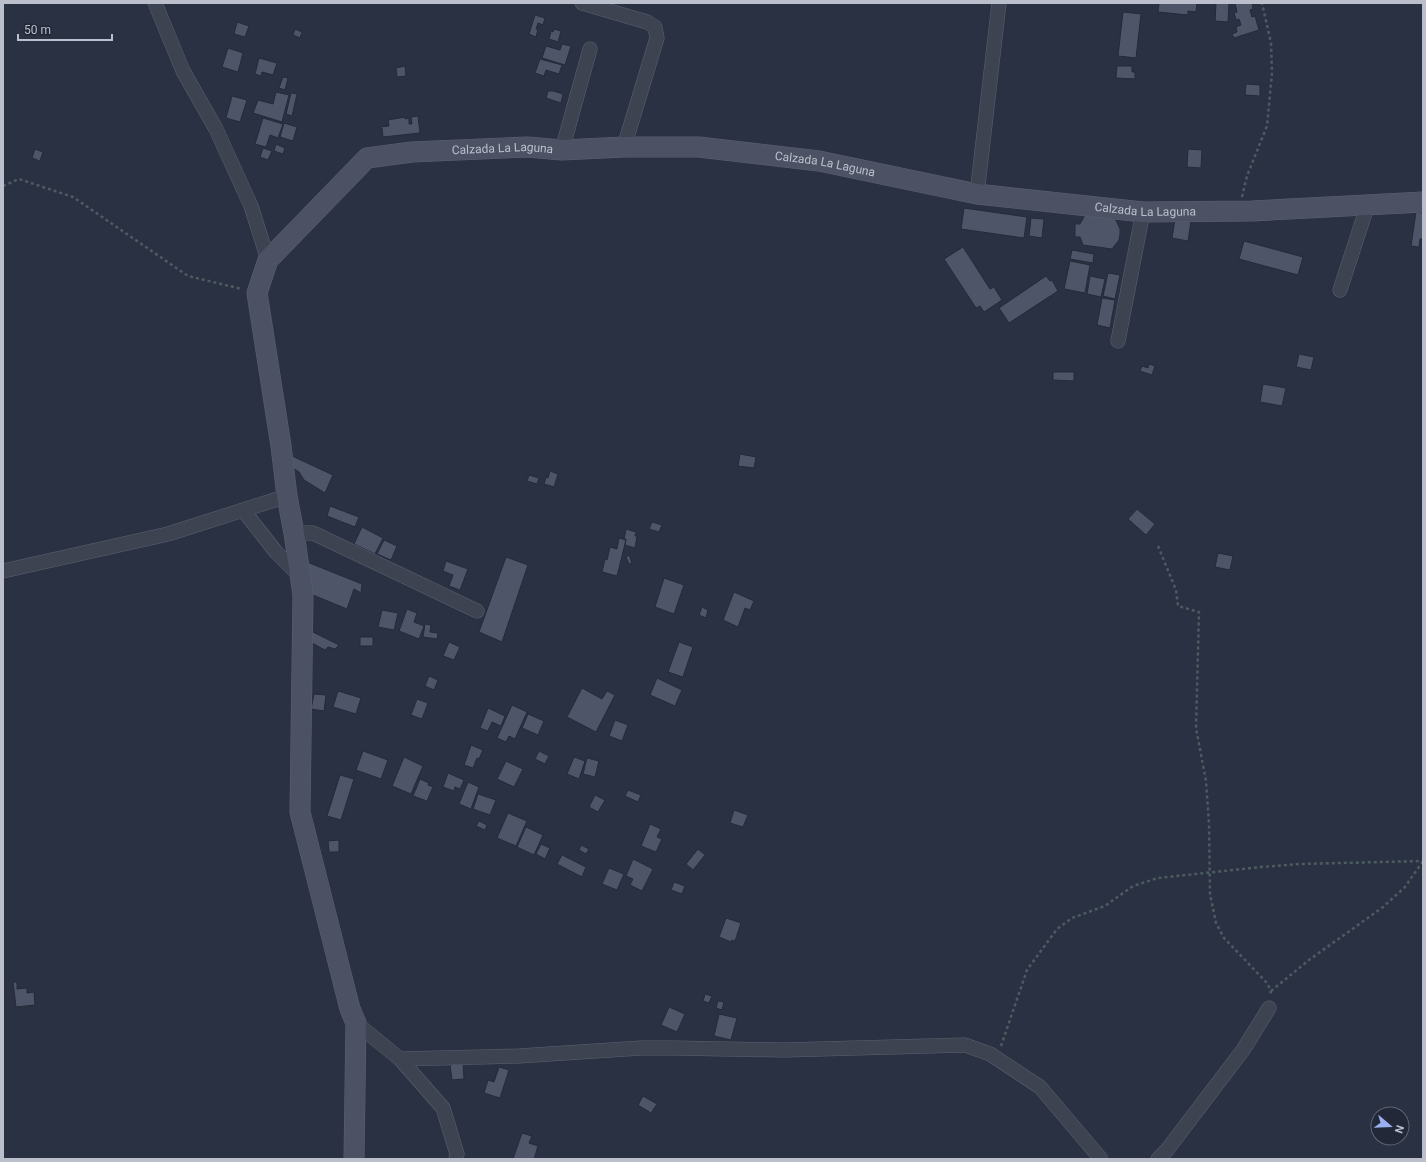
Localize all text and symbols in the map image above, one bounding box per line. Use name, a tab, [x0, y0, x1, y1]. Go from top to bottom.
scale bar	[18, 16, 112, 42]
text: 50 m	[24, 23, 51, 37]
street label: Calzada La Laguna	[451, 140, 554, 157]
street label: Calzada La Laguna	[774, 149, 877, 180]
street label: Calzada La Laguna	[1094, 200, 1196, 219]
north arrow	[1370, 1106, 1410, 1146]
text: N	[1391, 1123, 1406, 1135]

